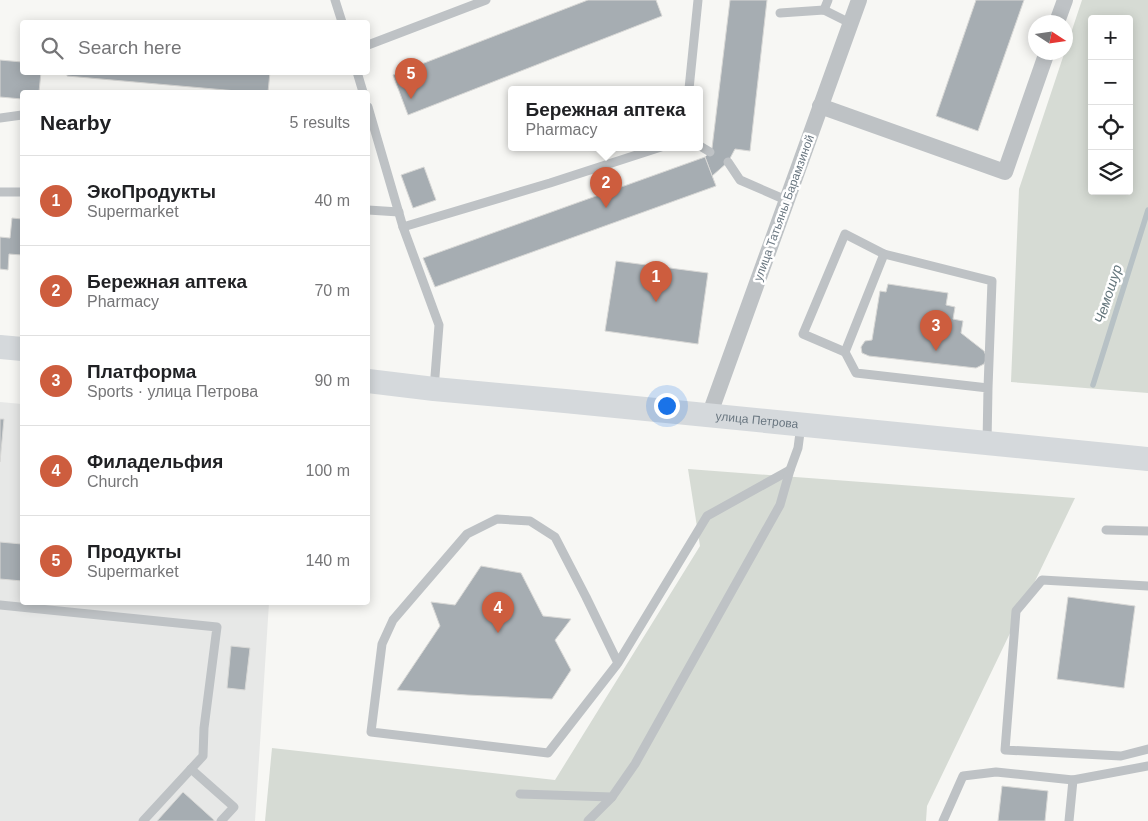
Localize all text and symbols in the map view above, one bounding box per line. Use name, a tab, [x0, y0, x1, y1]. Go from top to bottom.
north arrow	[1028, 15, 1073, 60]
map controls	[1088, 15, 1133, 195]
button: +	[1088, 15, 1133, 60]
search box	[20, 20, 370, 75]
icon: search	[38, 34, 66, 62]
text: Search here	[78, 37, 182, 58]
pin: 5	[395, 58, 427, 99]
button: −	[1088, 60, 1133, 105]
popup	[508, 86, 703, 151]
text: Бережная аптека	[525, 99, 686, 120]
button: locate	[1088, 105, 1133, 150]
text: Nearby	[40, 111, 111, 134]
text: 5 results	[290, 114, 350, 131]
text: Pharmacy	[525, 121, 598, 138]
street label: улица Татьяны Барамзиной	[751, 133, 817, 283]
button: layers	[1088, 150, 1133, 195]
pin: 2	[590, 167, 622, 208]
text: ЭкоПродукты	[87, 181, 216, 202]
text: 1	[52, 192, 60, 209]
text: 40 m	[314, 192, 350, 209]
text: Supermarket	[87, 203, 179, 220]
pin: 1	[640, 261, 672, 302]
water label: Чемошур	[1091, 262, 1125, 325]
text: Бережная аптека	[87, 271, 247, 292]
text: 2	[52, 282, 60, 299]
text: 70 m	[314, 282, 350, 299]
text: Pharmacy	[87, 293, 159, 310]
pin: 3	[920, 310, 952, 351]
text: Платформа	[87, 361, 196, 382]
text: 3	[52, 372, 60, 389]
text: 90 m	[314, 372, 350, 389]
text: Sports · улица Петрова	[87, 383, 258, 400]
your location	[654, 393, 680, 419]
street label: улица Петрова	[715, 409, 799, 431]
text: Филадельфия	[87, 451, 223, 472]
text: 4	[52, 462, 60, 479]
text: 100 m	[306, 462, 350, 479]
text: Church	[87, 473, 139, 490]
text: Продукты	[87, 541, 182, 562]
text: 5	[52, 552, 60, 569]
text: 140 m	[306, 552, 350, 569]
text: Supermarket	[87, 563, 179, 580]
pin: 4	[482, 592, 514, 633]

